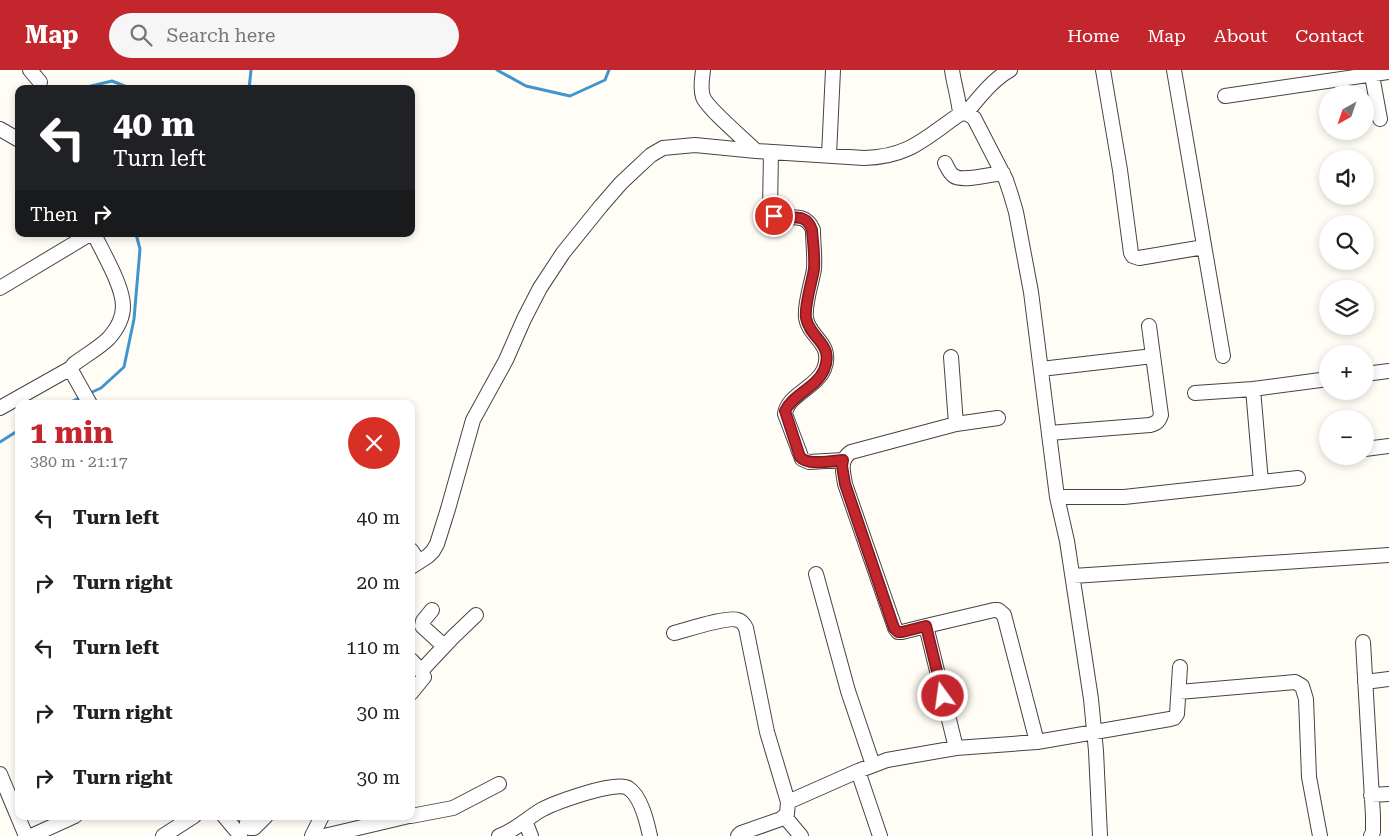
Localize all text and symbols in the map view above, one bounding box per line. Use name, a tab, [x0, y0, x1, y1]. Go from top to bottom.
search box	[109, 13, 459, 58]
text: Map	[25, 21, 79, 49]
icon: search	[127, 21, 155, 49]
text: Search here	[167, 24, 275, 47]
text: Home	[1067, 25, 1119, 46]
text: Map	[1147, 25, 1186, 46]
text: About	[1214, 25, 1267, 46]
text: Contact	[1295, 25, 1364, 46]
north arrow	[1319, 85, 1374, 140]
map controls	[1319, 85, 1374, 465]
text: 40 m	[113, 104, 195, 145]
icon: left	[30, 105, 95, 170]
text: Turn left	[113, 146, 206, 171]
button: sound	[1319, 150, 1374, 205]
pin	[753, 195, 795, 237]
icon: right	[88, 200, 116, 228]
icon: arrive	[760, 202, 788, 230]
text: Then	[30, 203, 78, 226]
button: search	[1319, 215, 1374, 270]
button: layers	[1319, 280, 1374, 335]
button: +	[1319, 345, 1374, 400]
button: −	[1319, 410, 1374, 465]
text: 1 min	[30, 415, 113, 450]
button: close	[348, 417, 400, 469]
text: 380 m · 21:17	[30, 452, 128, 471]
icon: left	[30, 504, 58, 532]
text: Turn left	[73, 506, 159, 529]
text: 40 m	[357, 506, 400, 529]
icon: right	[30, 569, 58, 597]
text: Turn right	[73, 571, 173, 594]
text: 20 m	[357, 571, 400, 594]
icon: left	[30, 634, 58, 662]
text: Turn left	[73, 636, 159, 659]
text: 110 m	[346, 636, 400, 659]
position arrow	[916, 669, 968, 721]
icon: right	[30, 699, 58, 727]
text: Turn right	[73, 701, 173, 724]
text: 30 m	[357, 701, 400, 724]
icon: right	[30, 764, 58, 792]
text: Turn right	[73, 766, 173, 789]
text: 30 m	[357, 766, 400, 789]

